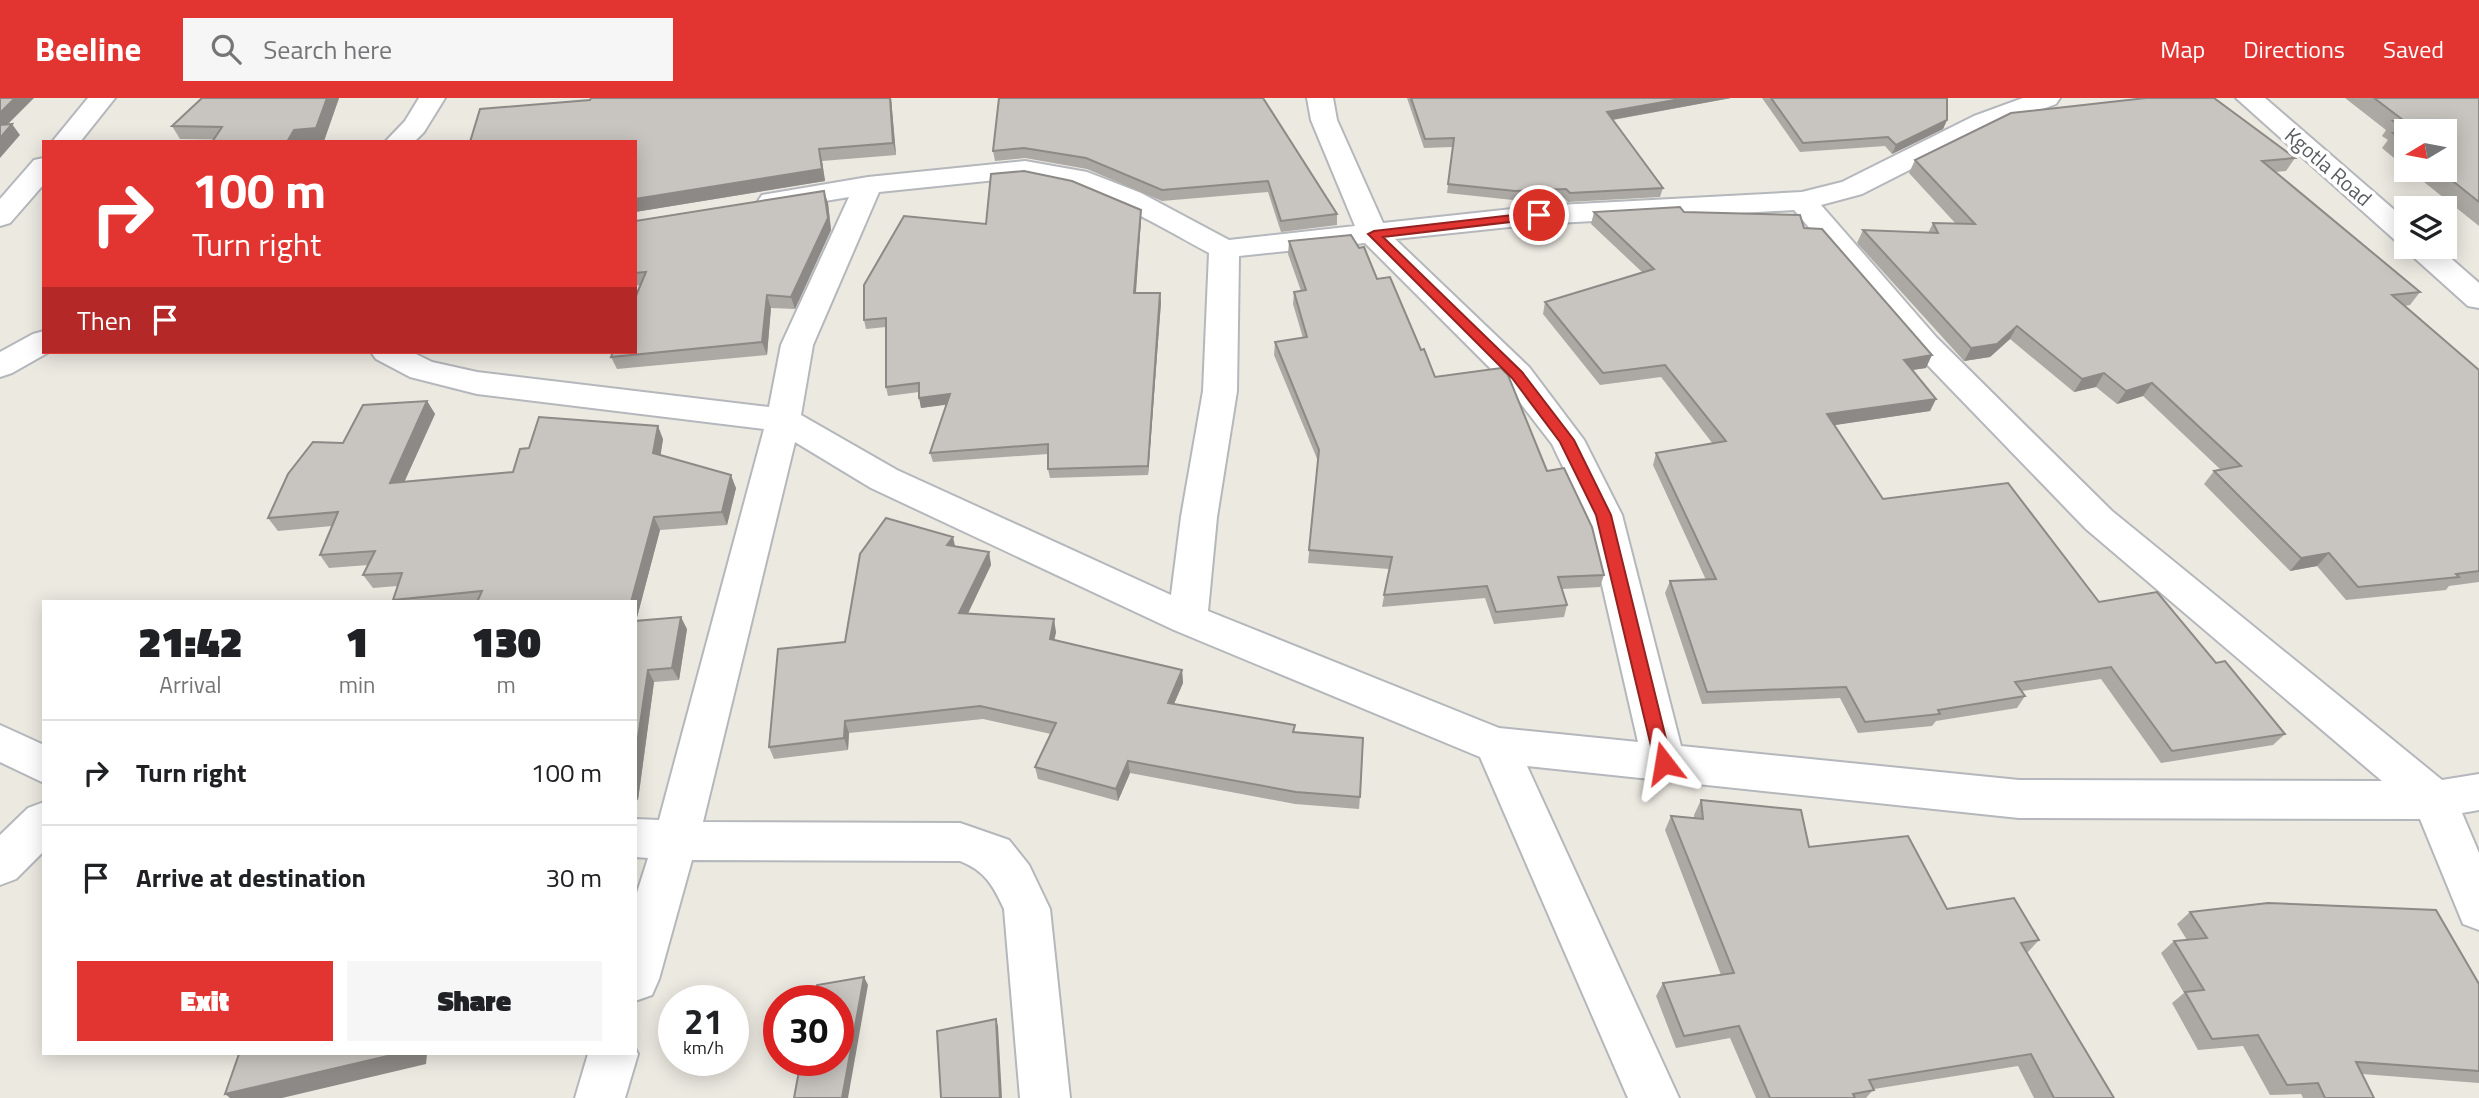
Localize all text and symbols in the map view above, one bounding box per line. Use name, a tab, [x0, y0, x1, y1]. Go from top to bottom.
search box	[183, 18, 673, 81]
text: Beeline	[35, 24, 141, 74]
icon: search	[207, 30, 245, 68]
text: Search here	[263, 30, 392, 69]
text: Map	[2160, 31, 2205, 67]
text: Directions	[2243, 31, 2345, 67]
text: Saved	[2383, 31, 2444, 67]
street label: Kgotla Road	[2278, 119, 2379, 213]
north arrow	[2394, 119, 2457, 182]
map controls	[2394, 119, 2457, 259]
text: 100 m	[192, 152, 326, 227]
icon: right	[77, 168, 168, 259]
pin	[1509, 185, 1569, 245]
icon: arrive	[1520, 196, 1558, 234]
button: layers	[2394, 196, 2457, 259]
text: Turn right	[192, 220, 321, 268]
text: Then	[77, 301, 132, 340]
icon: arrive	[146, 301, 184, 339]
text: 21:42	[138, 609, 243, 673]
text: 1	[346, 609, 369, 673]
text: 130	[472, 609, 541, 673]
text: Arrival	[159, 667, 222, 702]
text: min	[339, 667, 375, 702]
text: m	[497, 667, 516, 702]
position arrow	[1627, 726, 1701, 800]
text: Turn right	[136, 753, 247, 792]
text: 100 m	[531, 753, 602, 792]
icon: right	[77, 754, 115, 792]
text: Arrive at destination	[136, 858, 366, 897]
text: 30 m	[545, 858, 602, 897]
icon: arrive	[77, 859, 115, 897]
button: Exit	[77, 961, 333, 1041]
button: Share	[347, 961, 602, 1041]
speed limit sign: 30	[763, 985, 854, 1076]
text: 21	[684, 994, 723, 1048]
text: km/h	[683, 1034, 724, 1061]

